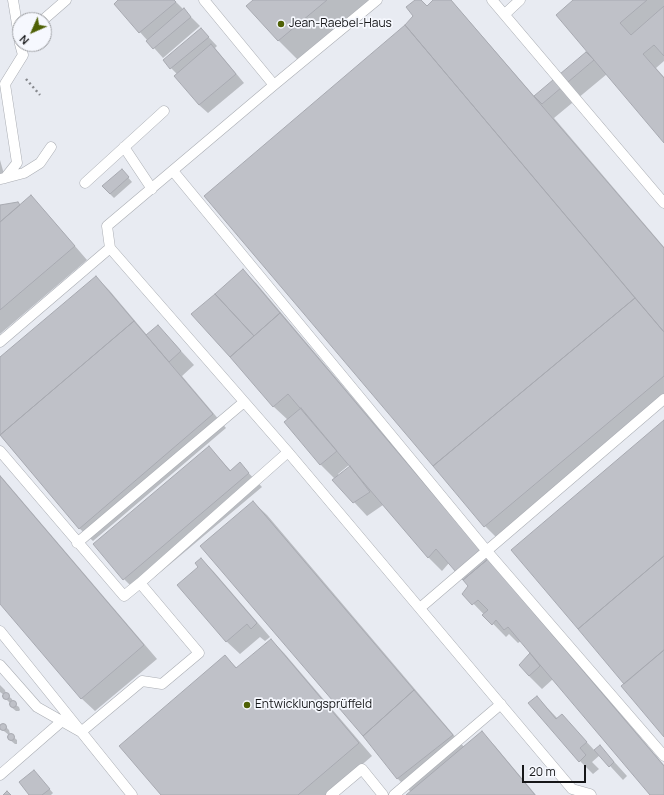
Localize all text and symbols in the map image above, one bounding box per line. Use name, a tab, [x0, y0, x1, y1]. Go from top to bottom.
north arrow	[12, 12, 52, 52]
place label: Jean-Raebel-Haus	[289, 17, 392, 31]
marker: Jean-Raebel-Haus	[276, 19, 286, 29]
text: N	[16, 32, 32, 48]
place label: Entwicklungsprüffeld	[255, 698, 372, 712]
marker: Entwicklungsprüffeld	[242, 700, 252, 710]
scale bar	[524, 757, 588, 783]
text: 20 m	[529, 763, 556, 780]

